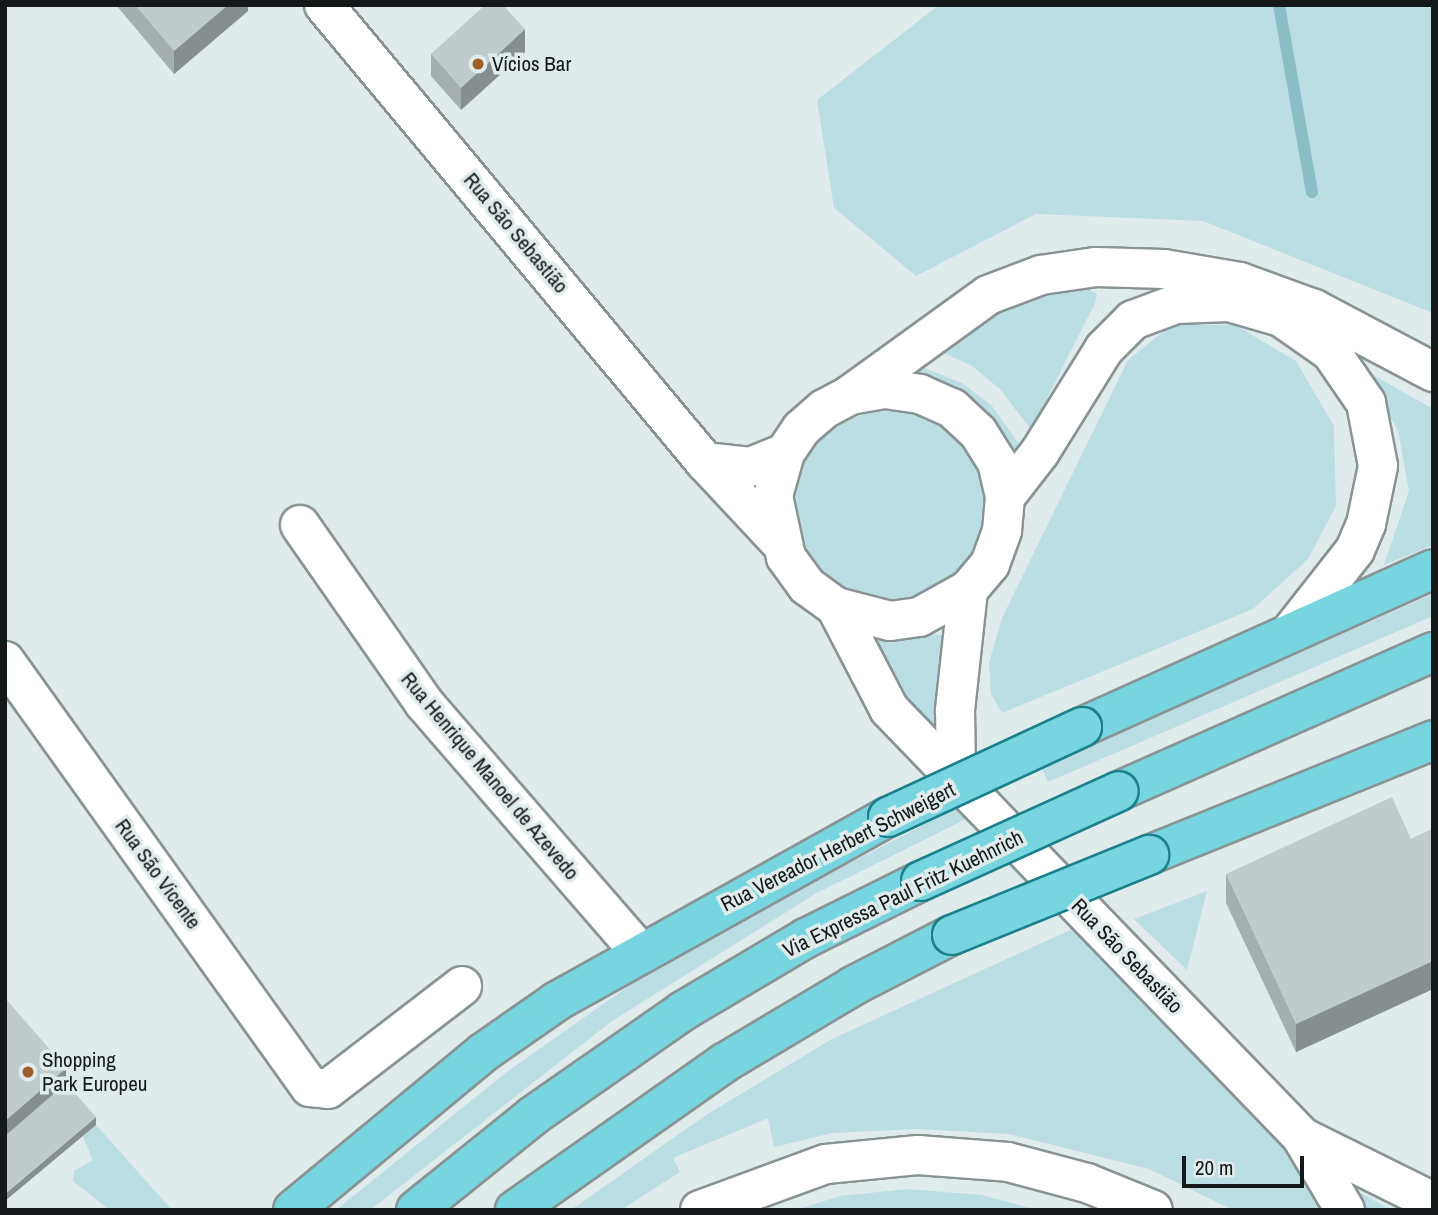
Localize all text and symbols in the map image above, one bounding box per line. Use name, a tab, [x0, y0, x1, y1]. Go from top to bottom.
place label: Vícios Bar	[492, 51, 571, 77]
marker: Vícios Bar	[470, 56, 486, 72]
street label: Rua São Sebastião	[458, 168, 574, 298]
street label: Rua Henrique Manoel de Azevedo	[395, 667, 585, 885]
street label: Rua Vereador Herbert Schweigert	[717, 777, 959, 917]
street label: Rua São Vicente	[110, 814, 206, 934]
street label: Via Expressa Paul Fritz Kuehnrich	[779, 825, 1027, 963]
street label: Rua São Sebastião	[1066, 894, 1188, 1018]
place label: Shopping Park Europeu	[42, 1047, 147, 1097]
marker: Shopping Park Europeu	[20, 1064, 36, 1080]
scale bar	[1186, 1142, 1308, 1186]
text: 20 m	[1195, 1153, 1233, 1182]

